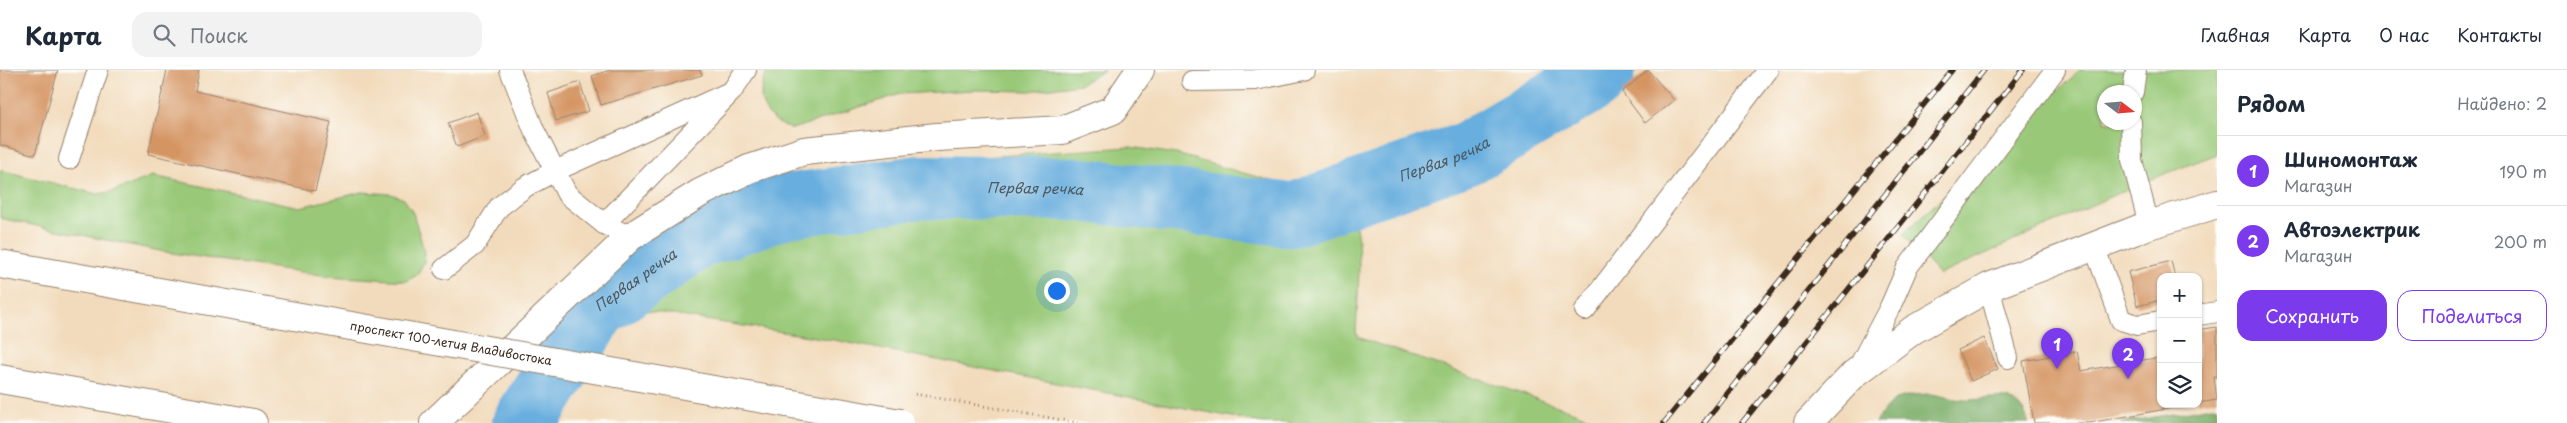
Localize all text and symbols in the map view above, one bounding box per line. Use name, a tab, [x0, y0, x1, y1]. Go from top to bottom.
search box	[132, 12, 482, 57]
text: Карта	[25, 17, 102, 53]
icon: search	[150, 21, 178, 49]
text: Поиск	[190, 21, 248, 49]
text: Главная	[2201, 21, 2270, 48]
text: Карта	[2298, 21, 2351, 48]
text: О нас	[2379, 21, 2429, 48]
text: Контакты	[2457, 21, 2542, 48]
north arrow	[2097, 85, 2142, 130]
text: Рядом	[2237, 87, 2305, 119]
text: Найдено: 2	[2457, 91, 2547, 115]
water label: Первая речка	[1395, 131, 1494, 187]
text: Шиномонтаж	[2284, 145, 2417, 173]
text: 1	[2249, 159, 2257, 183]
text: 190 m	[2499, 159, 2547, 183]
text: Магазин	[2284, 173, 2353, 197]
water label: Первая речка	[987, 177, 1086, 200]
text: Автоэлектрик	[2284, 215, 2420, 243]
text: 2	[2247, 229, 2259, 253]
text: 200 m	[2494, 229, 2547, 253]
water label: Первая речка	[590, 243, 682, 316]
text: Магазин	[2284, 243, 2353, 267]
map controls	[2157, 273, 2202, 408]
button: +	[2157, 273, 2202, 318]
your location	[1044, 278, 1070, 304]
button: Сохранить	[2237, 290, 2387, 341]
button: Поделиться	[2397, 290, 2547, 341]
street label: проспект 100-летия Владивостока	[349, 316, 554, 369]
button: −	[2157, 318, 2202, 363]
pin: 1	[2041, 328, 2073, 369]
pin: 2	[2112, 338, 2144, 379]
button: layers	[2157, 363, 2202, 408]

